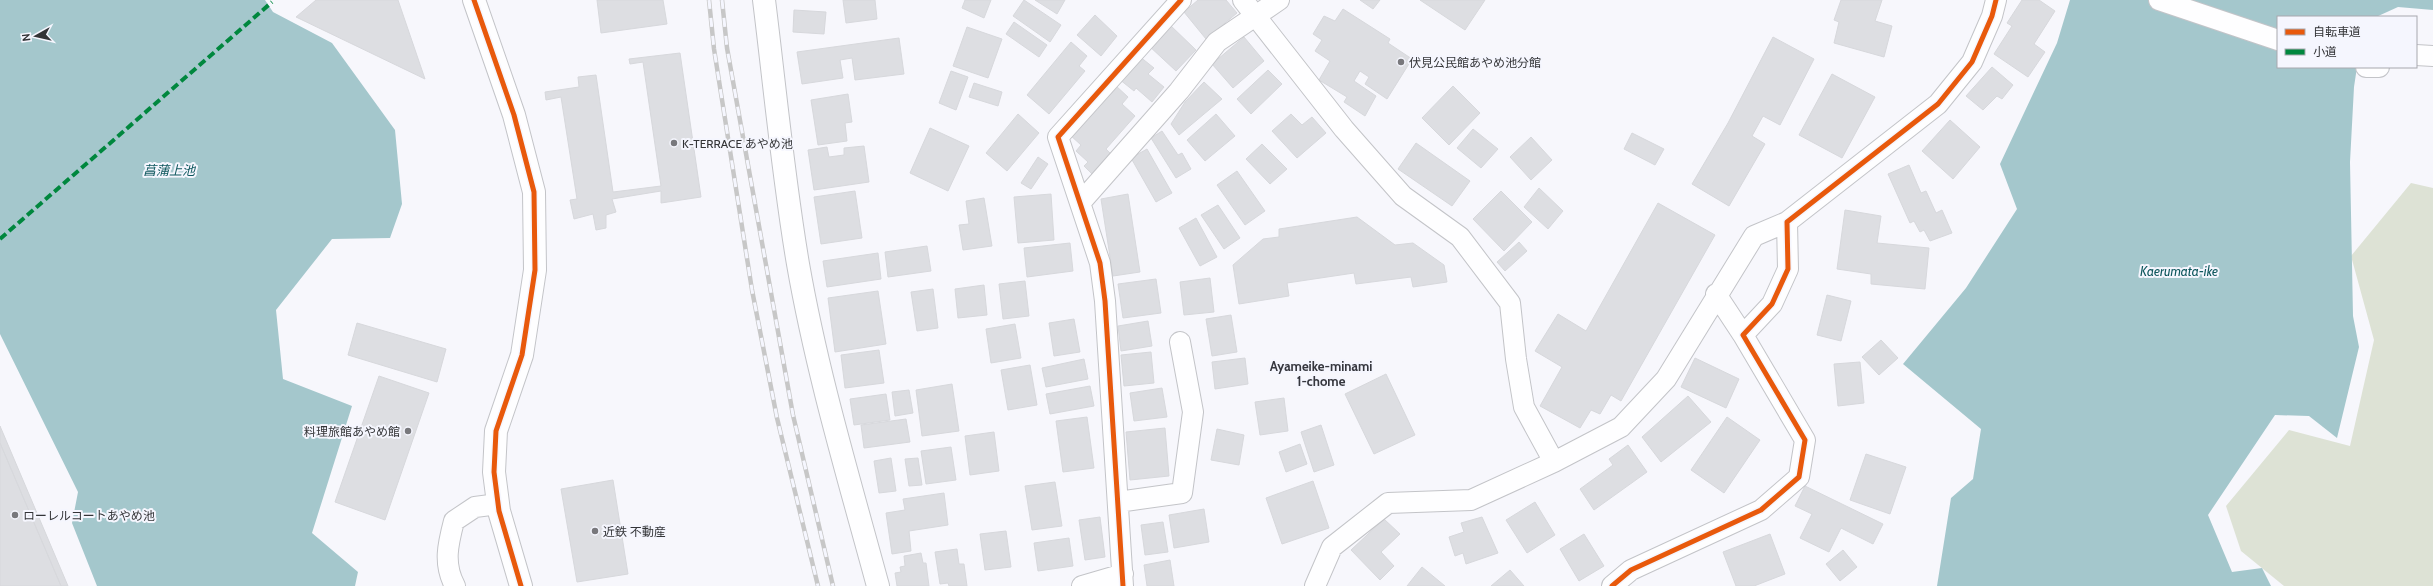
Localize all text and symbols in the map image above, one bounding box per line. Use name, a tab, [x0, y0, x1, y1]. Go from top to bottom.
north arrow	[16, 16, 56, 56]
legend	[2277, 16, 2417, 68]
text: 自転車道	[2313, 24, 2361, 39]
text: N	[19, 33, 34, 42]
text: 小道	[2313, 44, 2337, 59]
place label: 伏見公民館あやめ池分館	[1409, 55, 1541, 70]
marker: 伏見公民館あやめ池分館	[1396, 57, 1406, 67]
place label: K-TERRACE あやめ池	[682, 136, 793, 151]
marker: K-TERRACE あやめ池	[669, 138, 679, 148]
water label: 菖蒲上池	[143, 162, 197, 178]
water label: Kaerumata-ike	[2140, 263, 2218, 279]
district label: Ayameike-minami 1-chome	[1270, 358, 1372, 389]
place label: 料理旅館あやめ館	[304, 424, 400, 439]
marker: 料理旅館あやめ館	[403, 426, 413, 436]
place label: ローレルコートあやめ池	[23, 508, 155, 523]
marker: ローレルコートあやめ池	[10, 510, 20, 520]
place label: 近鉄 不動産	[603, 524, 666, 539]
marker: 近鉄 不動産	[590, 526, 600, 536]

